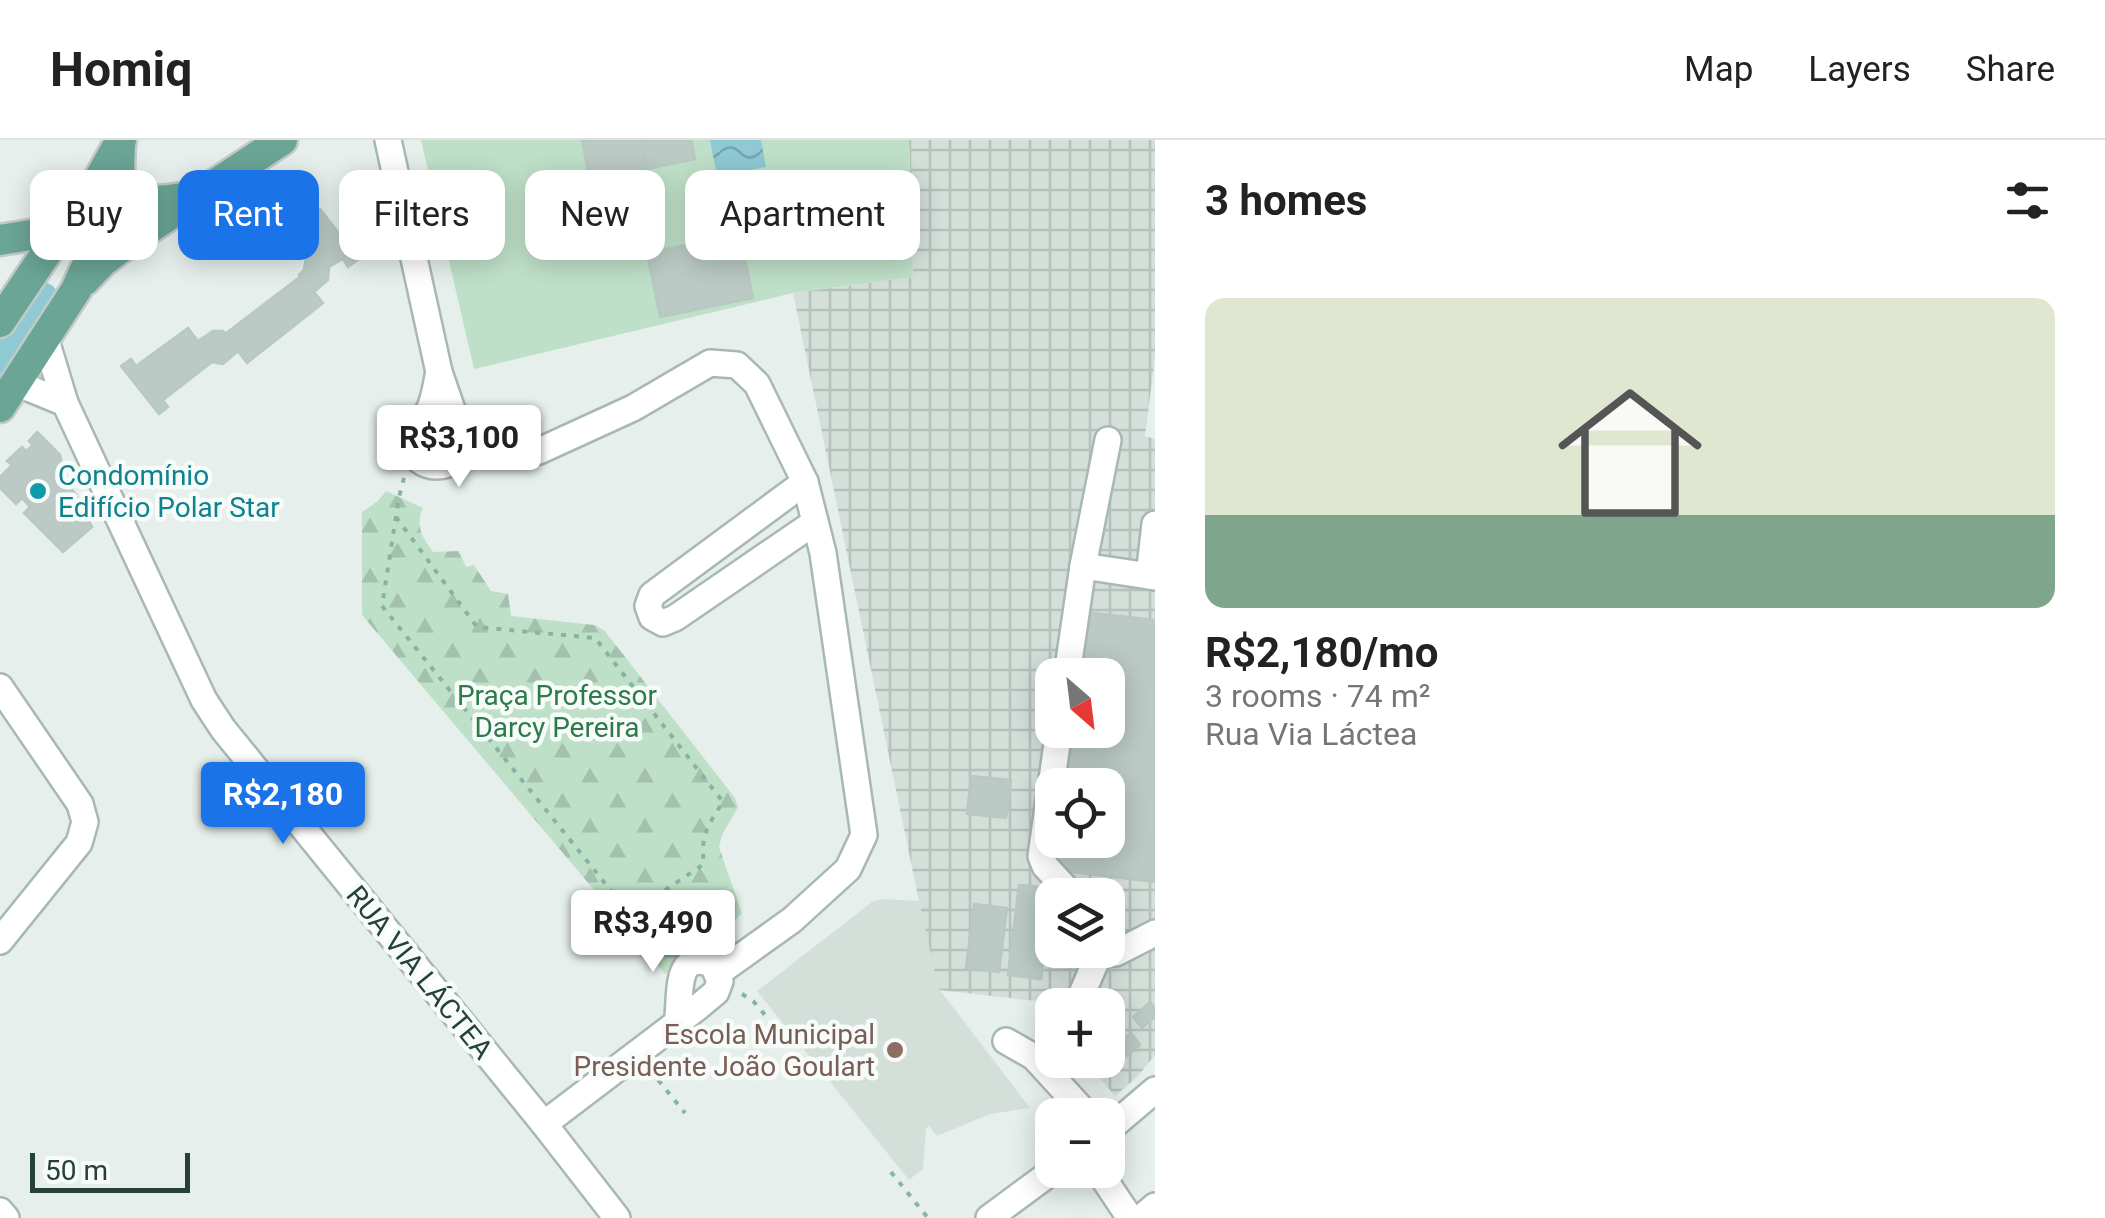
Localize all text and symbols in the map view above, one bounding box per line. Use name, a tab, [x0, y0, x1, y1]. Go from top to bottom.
text: Homiq	[50, 41, 192, 98]
text: Map	[1684, 49, 1753, 90]
text: Layers	[1808, 49, 1911, 90]
text: Share	[1966, 49, 2055, 90]
chip: Buy	[30, 170, 158, 260]
chip: Rent	[178, 170, 319, 260]
chip: Filters	[339, 170, 505, 260]
chip: New	[525, 170, 665, 260]
chip: Apartment	[685, 170, 920, 260]
icon: filters	[2000, 173, 2055, 228]
text: 3 homes	[1205, 176, 1367, 225]
icon: home	[1540, 363, 1720, 543]
pin: R$3,100	[367, 405, 551, 490]
text: R$3,100	[399, 418, 519, 456]
place label: Condomínio Edifício Polar Star	[58, 459, 280, 524]
marker: Condomínio Edifício Polar Star	[27, 480, 49, 502]
text: R$2,180/mo	[1205, 628, 1438, 677]
north arrow	[1035, 658, 1125, 748]
map controls	[1035, 658, 1125, 1188]
text: 3 rooms · 74 m²	[1205, 677, 1430, 715]
park label: Praça Professor Darcy Pereira	[457, 679, 658, 744]
text: Rua Via Láctea	[1205, 715, 1417, 753]
pin: R$2,180	[191, 762, 375, 847]
button: locate	[1035, 768, 1125, 858]
text: R$2,180	[223, 775, 343, 813]
button: layers	[1035, 878, 1125, 968]
street label: RUA VIA LÁCTEA	[340, 879, 500, 1066]
pin: R$3,490	[561, 890, 745, 975]
text: R$3,490	[593, 903, 713, 941]
button: +	[1035, 988, 1125, 1078]
place label: Escola Municipal Presidente João Goulart	[574, 1018, 875, 1083]
marker: Escola Municipal Presidente João Goulart	[884, 1039, 906, 1061]
button: −	[1035, 1098, 1125, 1188]
scale bar	[30, 1148, 190, 1192]
text: 50 m	[45, 1154, 108, 1187]

